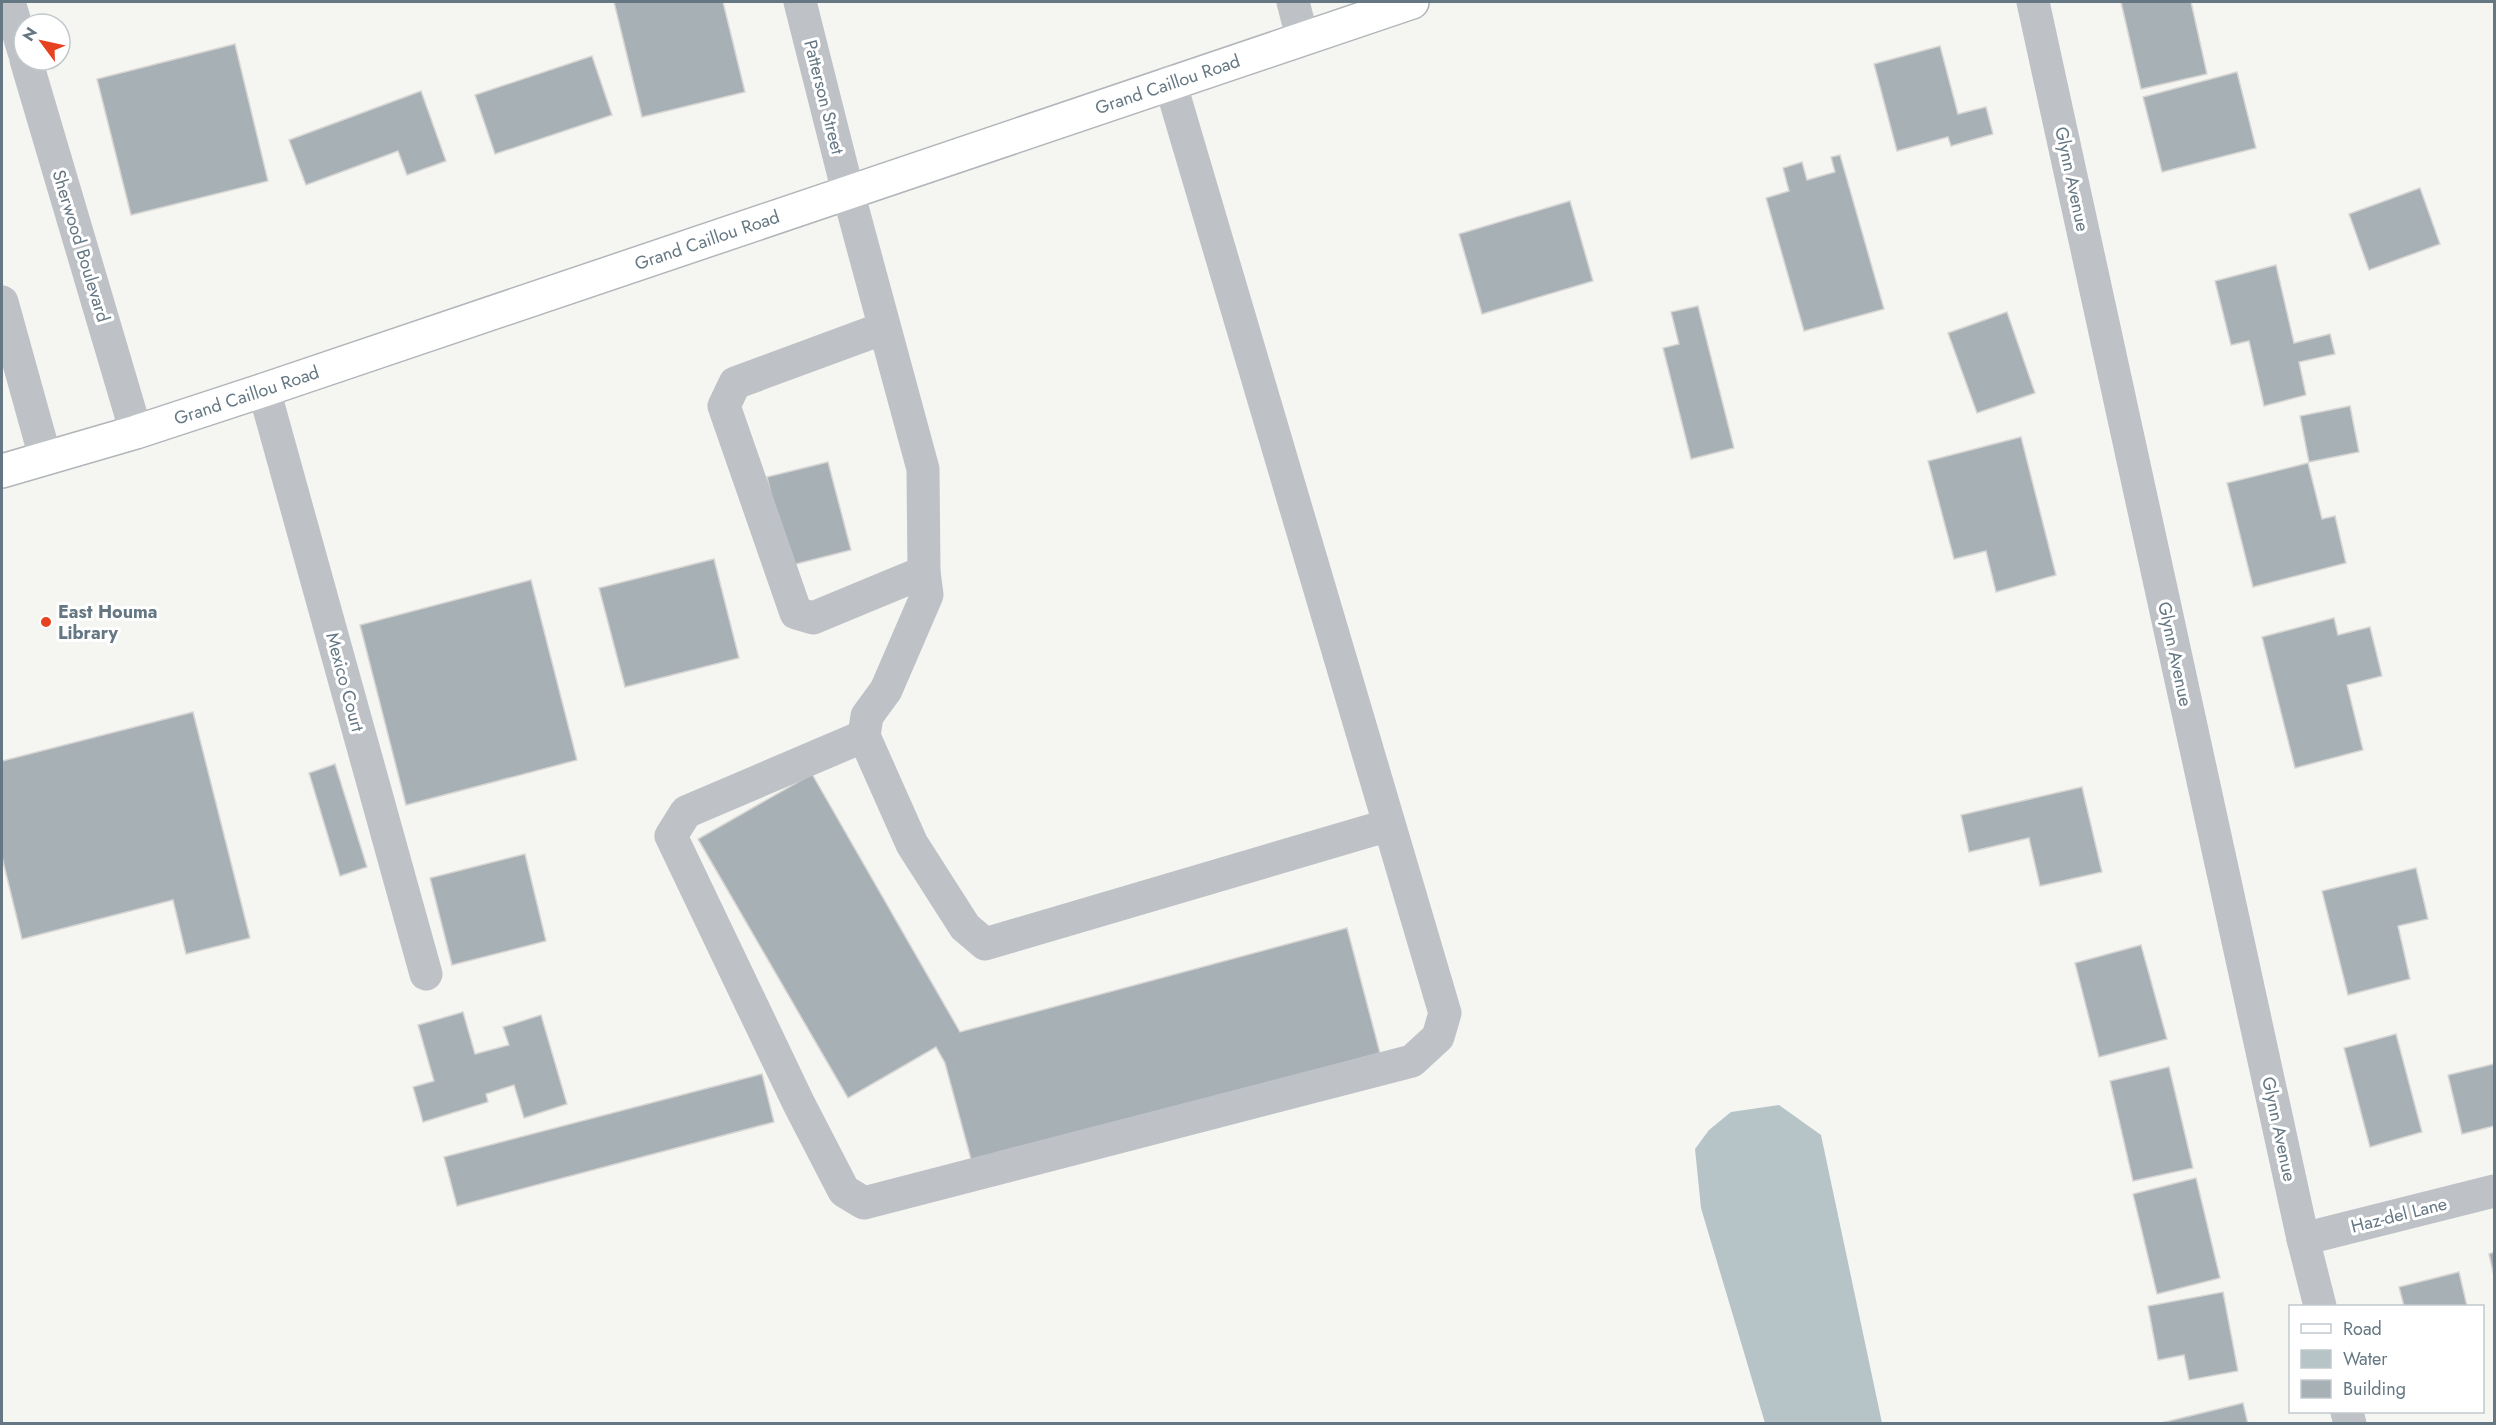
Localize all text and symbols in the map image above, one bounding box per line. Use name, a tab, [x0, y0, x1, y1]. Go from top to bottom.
north arrow	[12, 12, 72, 72]
text: N	[17, 23, 43, 46]
street label: Patterson Street	[797, 37, 851, 158]
street label: Grand Caillou Road	[1092, 48, 1243, 121]
street label: Glynn Avenue	[2048, 124, 2096, 234]
street label: Sherwood Boulevard	[45, 167, 117, 325]
street label: Grand Caillou Road	[631, 204, 783, 277]
street label: Grand Caillou Road	[171, 359, 323, 432]
place label: East Houma Library	[58, 599, 157, 646]
street label: Glynn Avenue	[2151, 599, 2199, 709]
marker: East Houma Library	[39, 615, 53, 629]
street label: Mexico Court	[319, 629, 371, 735]
street label: Glynn Avenue	[2255, 1074, 2303, 1184]
street label: Haz-del Lane	[2348, 1191, 2450, 1239]
legend	[2289, 1305, 2484, 1413]
text: Road	[2343, 1316, 2382, 1342]
text: Water	[2343, 1346, 2388, 1372]
text: Building	[2343, 1376, 2406, 1402]

